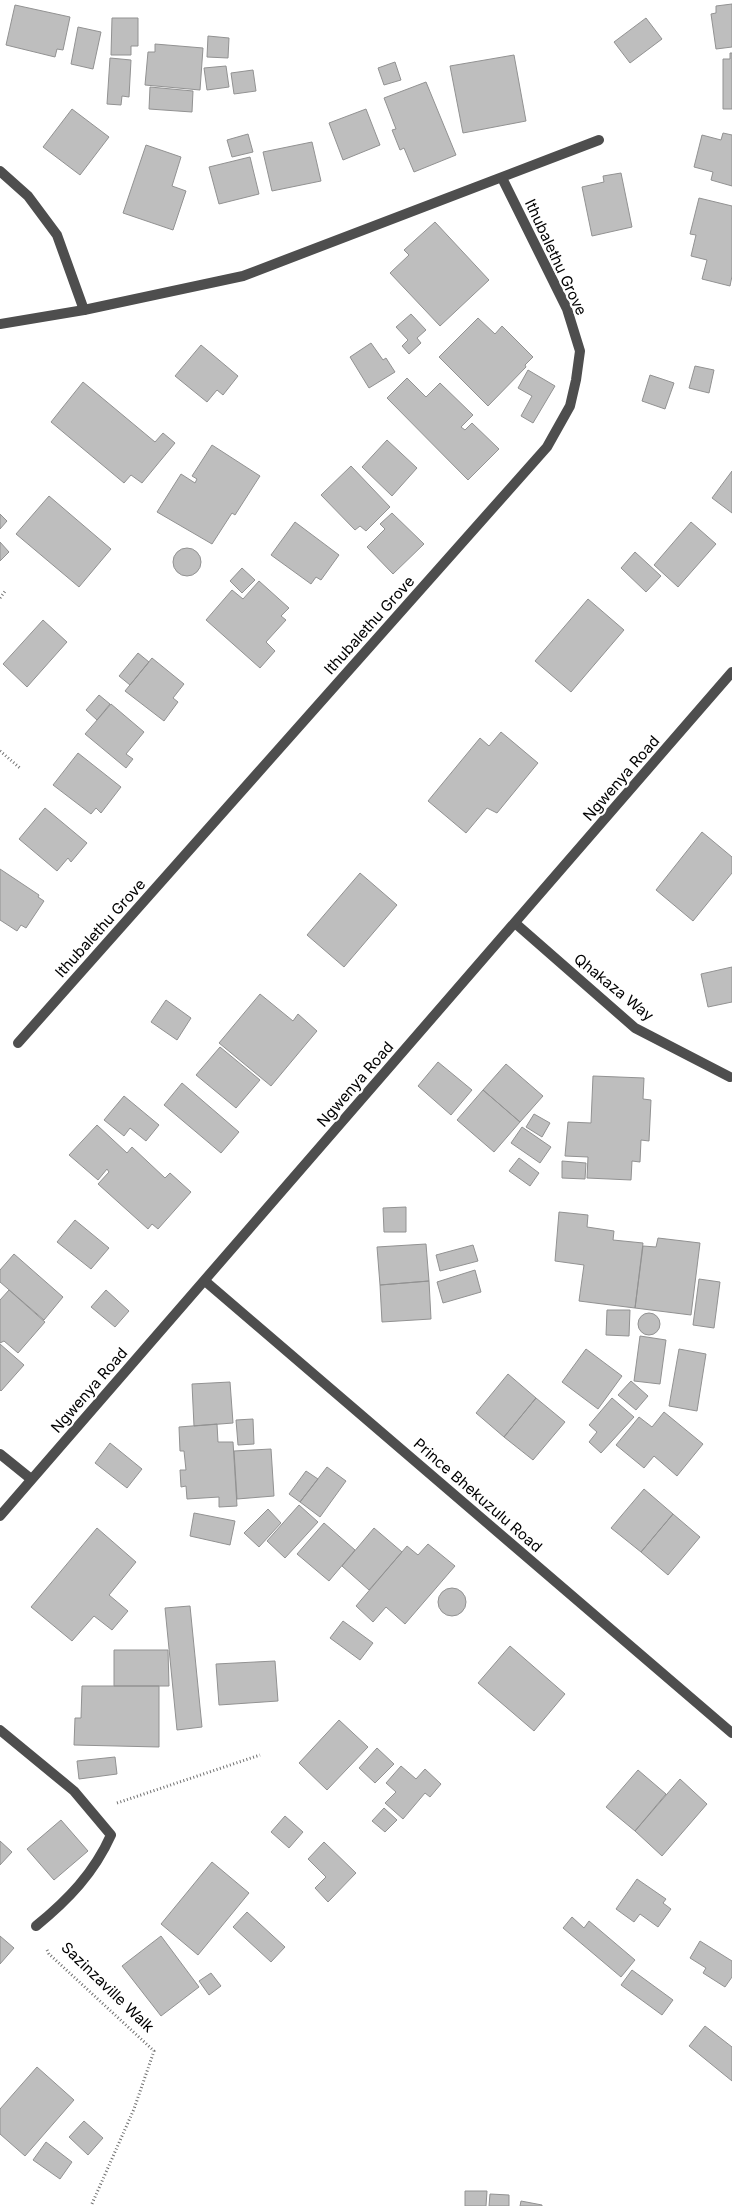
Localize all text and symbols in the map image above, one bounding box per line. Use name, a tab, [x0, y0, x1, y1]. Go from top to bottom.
street label: Ithubalethu Grove	[521, 196, 591, 318]
street label: Ithubalethu Grove	[320, 572, 418, 678]
street label: Ngwenya Road	[579, 731, 663, 825]
street label: Ithubalethu Grove	[51, 875, 149, 981]
street label: Qhakaza Way	[570, 949, 658, 1025]
street label: Ngwenya Road	[313, 1037, 397, 1131]
street label: Ngwenya Road	[47, 1343, 131, 1437]
street label: Prince Bhekuzulu Road	[410, 1434, 546, 1556]
street label: Sazinzaville Walk	[58, 1938, 159, 2037]

